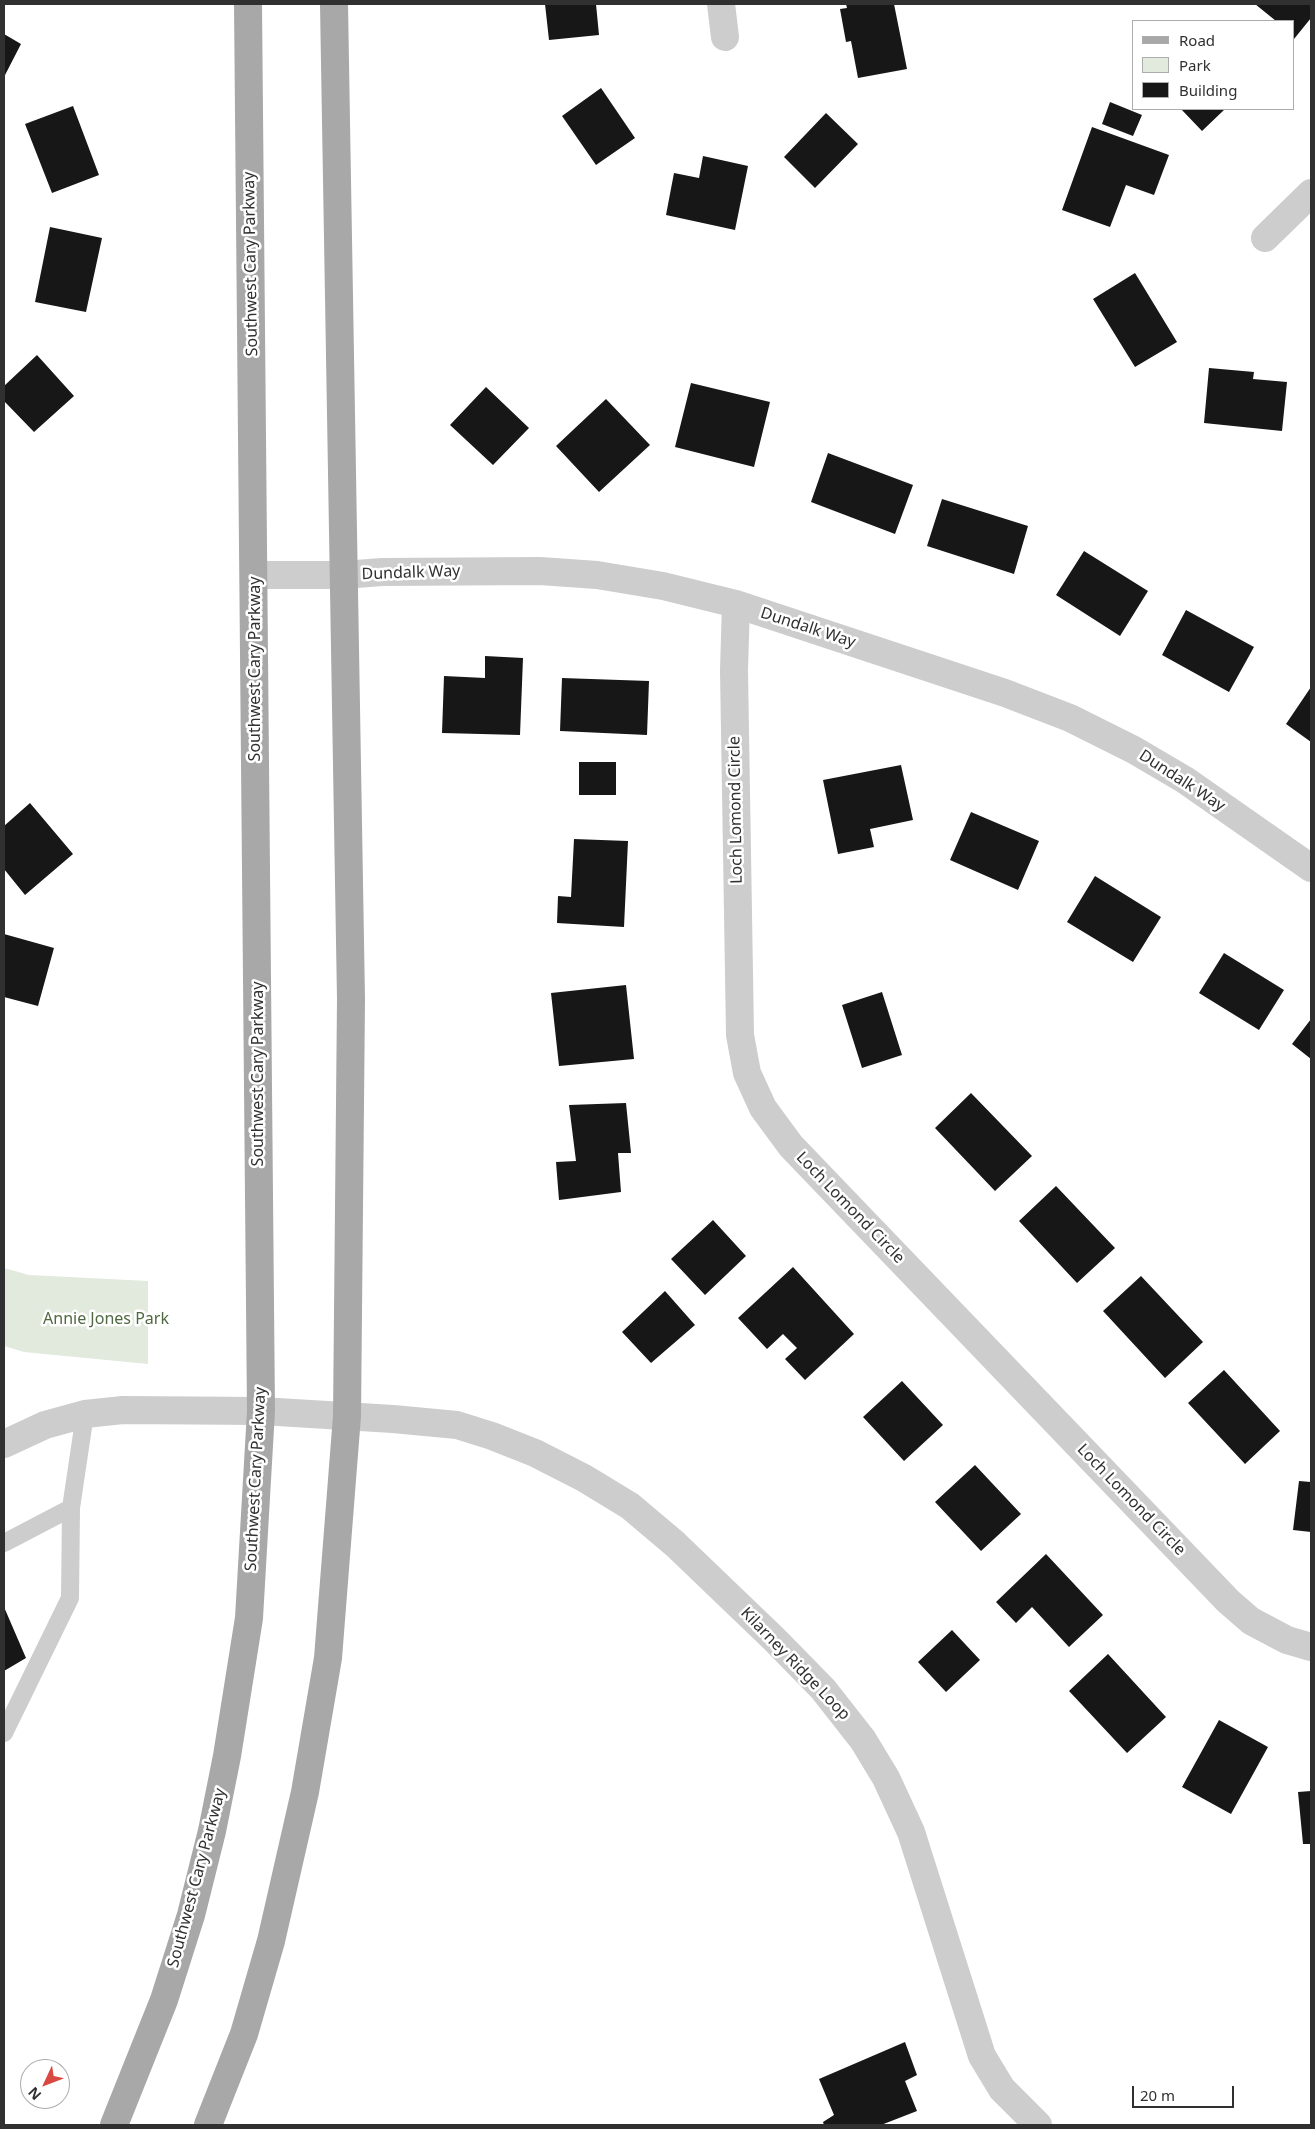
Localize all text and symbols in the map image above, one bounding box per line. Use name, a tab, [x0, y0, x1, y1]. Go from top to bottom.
legend	[1132, 20, 1295, 110]
text: Road	[1179, 30, 1215, 50]
text: Park	[1179, 55, 1211, 75]
text: Building	[1179, 80, 1237, 100]
street label: Southwest Cary Parkway	[240, 171, 262, 357]
street label: Dundalk Way	[361, 562, 461, 584]
street label: Southwest Cary Parkway	[245, 577, 265, 761]
street label: Dundalk Way	[758, 604, 858, 652]
street label: Loch Lomond Circle	[725, 736, 747, 884]
street label: Dundalk Way	[1135, 746, 1229, 816]
street label: Southwest Cary Parkway	[248, 982, 268, 1166]
street label: Loch Lomond Circle	[792, 1148, 908, 1268]
park label: Annie Jones Park	[43, 1309, 169, 1329]
street label: Southwest Cary Parkway	[242, 1386, 270, 1572]
street label: Loch Lomond Circle	[1073, 1440, 1189, 1560]
street label: Kilarney Ridge Loop	[736, 1604, 854, 1724]
street label: Southwest Cary Parkway	[164, 1786, 230, 1970]
north arrow	[20, 2059, 70, 2109]
scale bar	[1135, 2076, 1238, 2108]
text: N	[24, 2083, 45, 2105]
text: 20 m	[1140, 2085, 1175, 2105]

